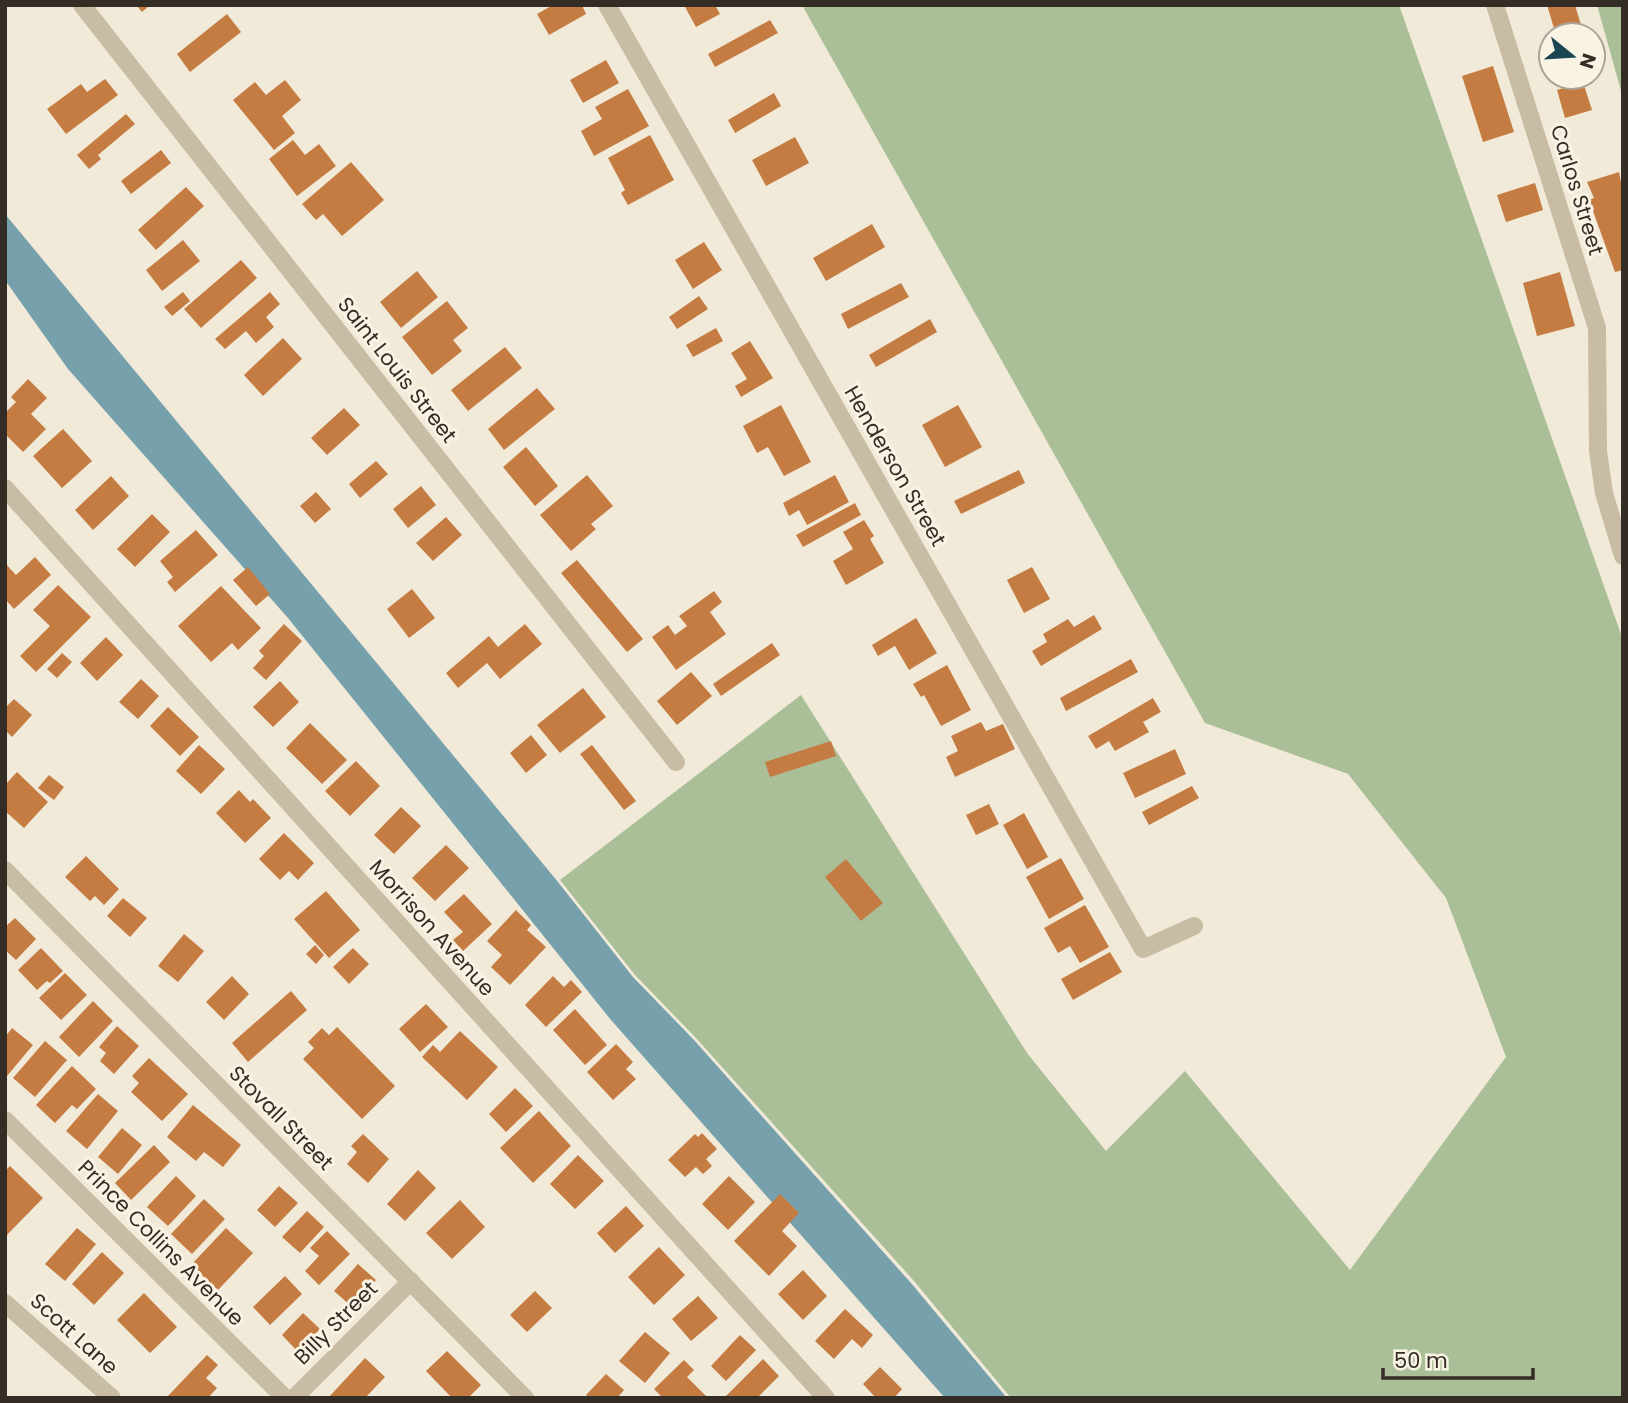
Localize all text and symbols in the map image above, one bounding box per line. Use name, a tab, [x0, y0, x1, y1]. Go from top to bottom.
north arrow	[1537, 21, 1607, 91]
text: N	[1573, 50, 1603, 72]
street label: Carlos Street	[1544, 121, 1611, 259]
street label: Saint Louis Street	[331, 291, 463, 449]
street label: Henderson Street	[838, 380, 953, 551]
street label: Morrison Avenue	[363, 853, 502, 1002]
street label: Stovall Street	[223, 1059, 340, 1176]
street label: Prince Collins Avenue	[72, 1153, 251, 1332]
street label: Billy Street	[287, 1274, 384, 1371]
street label: Scott Lane	[24, 1286, 125, 1381]
scale bar	[1383, 1336, 1534, 1380]
text: 50 m	[1394, 1346, 1448, 1375]

